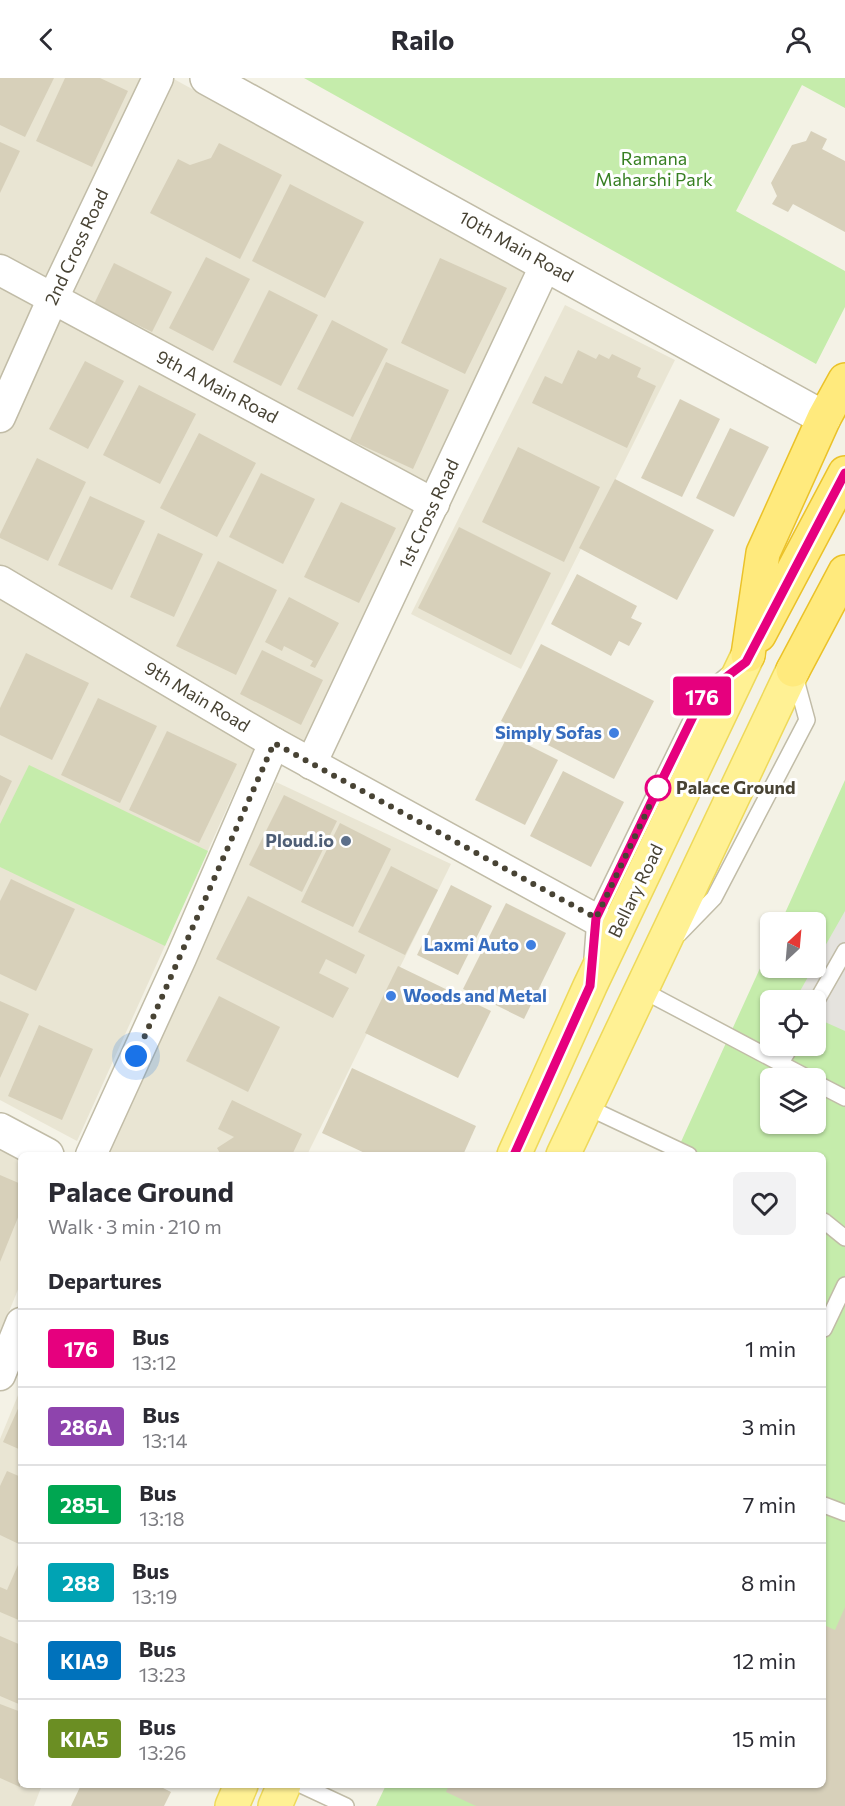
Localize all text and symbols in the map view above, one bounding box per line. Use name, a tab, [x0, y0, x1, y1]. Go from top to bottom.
icon: back	[30, 23, 63, 56]
text: Railo	[391, 23, 454, 56]
icon: person	[782, 23, 815, 56]
park label: Ramana Maharshi Park	[595, 147, 713, 190]
street label: 2nd Cross Road	[40, 185, 113, 308]
street label: 10th Main Road	[455, 206, 578, 287]
street label: 9th A Main Road	[153, 345, 282, 427]
street label: 1st Cross Road	[393, 455, 463, 572]
street label: 9th Main Road	[141, 656, 254, 736]
line badge: 176	[668, 676, 736, 716]
text: 176	[685, 684, 719, 709]
place label: Simply Sofas	[495, 721, 602, 743]
marker: Simply Sofas	[607, 726, 621, 740]
marker: Palace Ground	[645, 775, 671, 801]
place label: Palace Ground	[676, 776, 795, 798]
place label: Ploud.io	[265, 829, 334, 851]
marker: Ploud.io	[339, 834, 353, 848]
street label: Bellary Road	[603, 840, 667, 941]
north arrow	[760, 912, 826, 978]
map controls	[760, 912, 826, 1134]
place label: Laxmi Auto	[423, 933, 519, 955]
marker: Laxmi Auto	[524, 938, 538, 952]
place label: Woods and Metal	[403, 984, 547, 1006]
marker: Woods and Metal	[384, 989, 398, 1003]
button: locate	[760, 990, 826, 1056]
your location	[121, 1041, 151, 1071]
button: layers	[760, 1068, 826, 1134]
button: heart	[733, 1172, 796, 1235]
text: Palace Ground	[48, 1174, 234, 1208]
text: Walk · 3 min · 210 m	[48, 1214, 222, 1238]
text: Departures	[48, 1267, 162, 1294]
text: Bus	[132, 1323, 169, 1350]
text: 1 min	[745, 1335, 796, 1362]
text: 176	[64, 1336, 98, 1361]
text: 13:12	[132, 1350, 176, 1374]
text: Bus	[142, 1401, 180, 1428]
text: 3 min	[742, 1413, 796, 1440]
text: 286A	[60, 1414, 112, 1439]
text: 13:14	[142, 1428, 188, 1452]
text: Bus	[139, 1479, 177, 1506]
text: 7 min	[743, 1491, 796, 1518]
text: 285L	[60, 1492, 109, 1517]
text: 13:18	[139, 1506, 185, 1530]
text: Bus	[132, 1557, 169, 1584]
text: 8 min	[741, 1569, 796, 1596]
text: 288	[62, 1570, 100, 1595]
text: 13:19	[132, 1584, 177, 1608]
text: Bus	[139, 1635, 176, 1662]
text: 12 min	[733, 1647, 796, 1674]
text: KIA9	[60, 1648, 109, 1673]
text: 13:23	[139, 1662, 186, 1686]
text: Bus	[139, 1713, 176, 1740]
text: 15 min	[732, 1725, 796, 1752]
text: KIA5	[60, 1726, 109, 1751]
text: 13:26	[139, 1740, 186, 1764]

